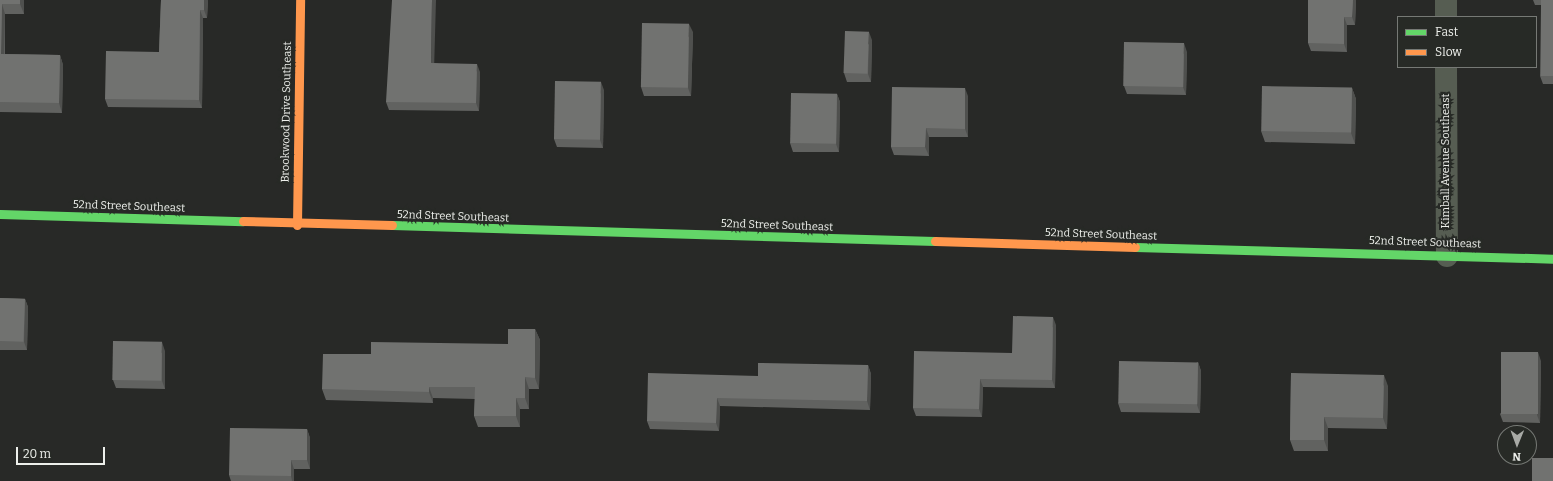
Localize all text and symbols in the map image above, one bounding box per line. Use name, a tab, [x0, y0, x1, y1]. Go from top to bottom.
legend	[1397, 16, 1537, 68]
text: Fast	[1435, 25, 1458, 39]
street label: Brookwood Drive Southeast	[279, 41, 295, 183]
text: Slow	[1435, 45, 1462, 59]
street label: Kimball Avenue Southeast	[1439, 94, 1453, 228]
street label: 52nd Street Southeast	[73, 198, 185, 216]
street label: 52nd Street Southeast	[397, 208, 509, 226]
street label: 52nd Street Southeast	[721, 217, 833, 235]
street label: 52nd Street Southeast	[1045, 226, 1157, 244]
street label: 52nd Street Southeast	[1369, 234, 1481, 252]
north arrow	[1497, 425, 1537, 465]
scale bar	[18, 439, 107, 465]
text: 20 m	[23, 447, 51, 461]
text: N	[1512, 450, 1521, 463]

